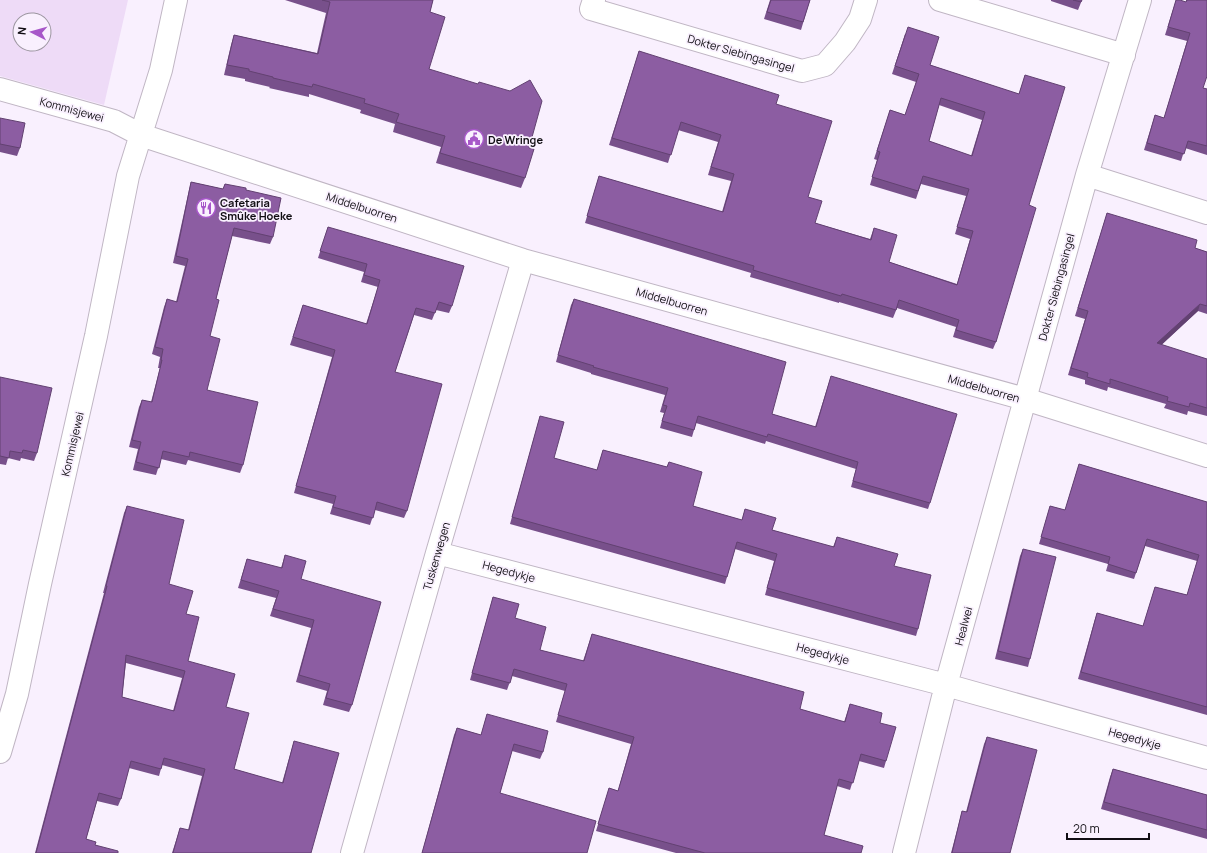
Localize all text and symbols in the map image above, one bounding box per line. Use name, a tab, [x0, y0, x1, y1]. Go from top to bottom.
north arrow	[12, 12, 52, 52]
text: N	[14, 26, 29, 36]
street label: Dokter Siebingasingel	[686, 31, 796, 75]
street label: Kommisjewei	[38, 93, 106, 125]
public building icon: De Wringe	[463, 128, 485, 150]
place label: De Wringe	[488, 132, 543, 147]
street label: Middelbuorren	[324, 188, 400, 226]
place label: Cafetaria Smûke Hoeke	[220, 195, 293, 223]
restaurant icon: Cafetaria Smûke Hoeke	[195, 197, 217, 219]
street label: Dokter Siebingasingel	[1034, 232, 1078, 342]
street label: Middelbuorren	[634, 284, 710, 318]
street label: Middelbuorren	[946, 371, 1022, 405]
street label: Kommisjewei	[57, 410, 87, 478]
street label: Tuskenwegen	[419, 520, 453, 592]
street label: Hegedykje	[481, 557, 537, 585]
street label: Healwei	[951, 605, 975, 647]
street label: Hegedykje	[795, 639, 851, 667]
street label: Hegedykje	[1107, 723, 1163, 753]
scale bar	[1067, 815, 1149, 841]
text: 20 m	[1073, 820, 1100, 837]

